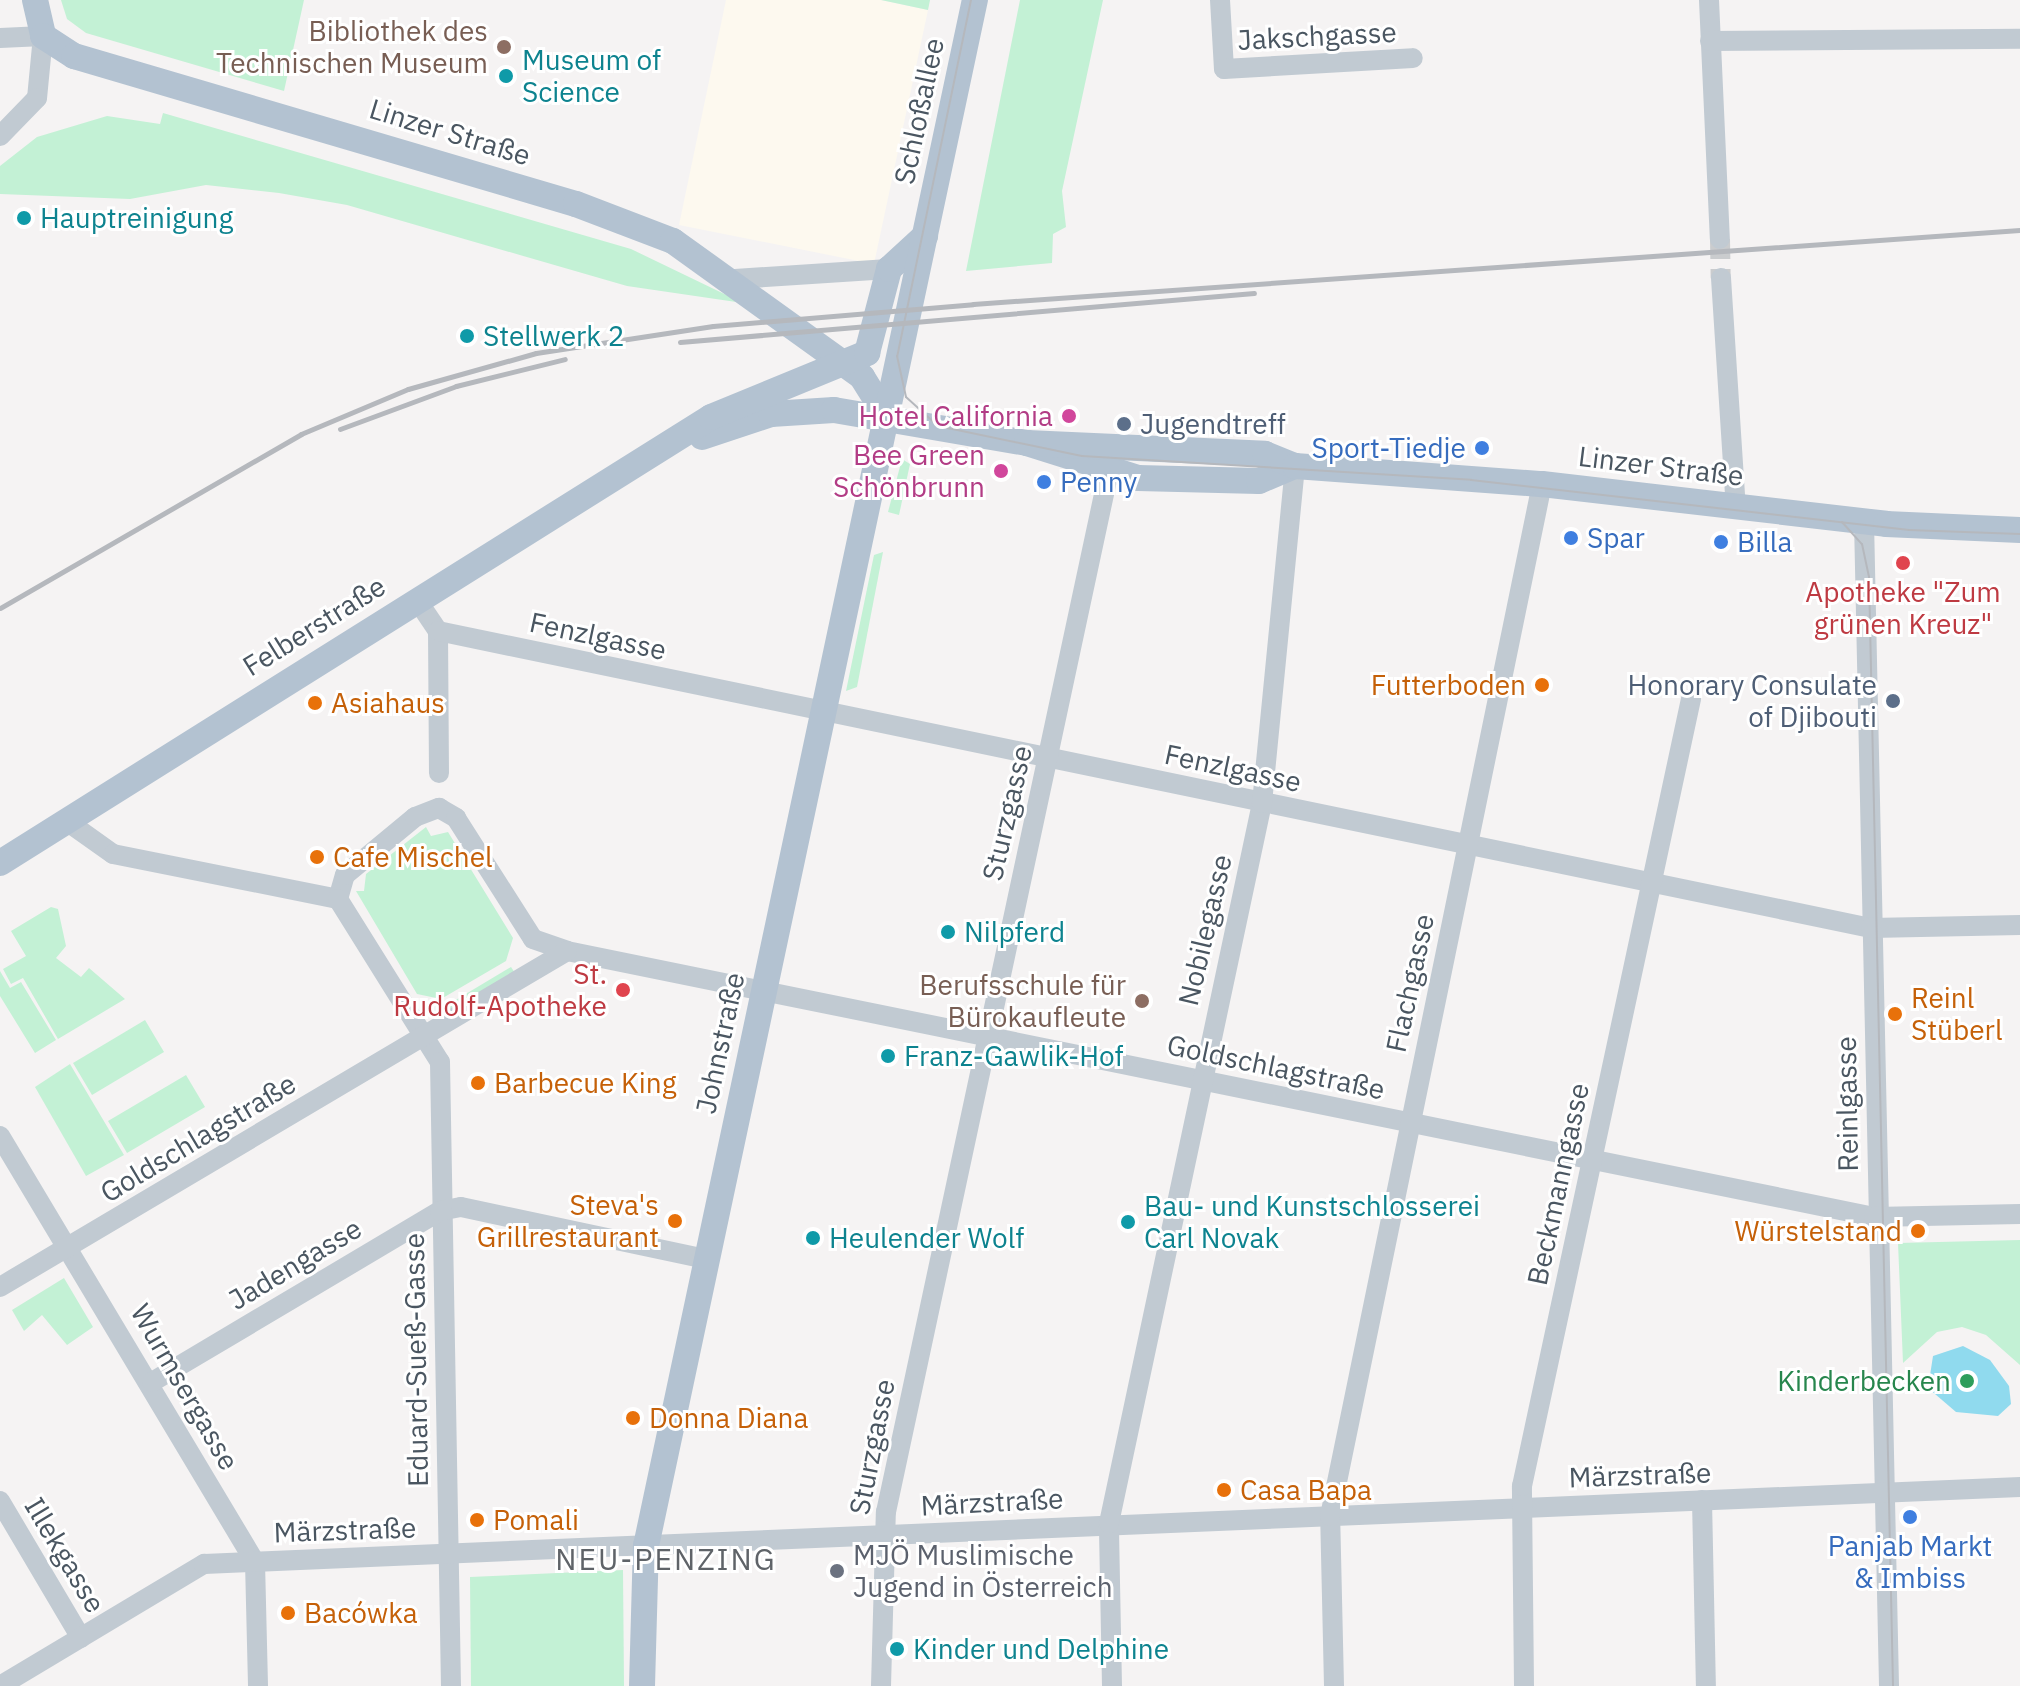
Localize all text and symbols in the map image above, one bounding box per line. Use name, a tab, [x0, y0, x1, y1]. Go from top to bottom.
place label: Bibliothek des Technischen Museum	[216, 14, 488, 80]
street label: Jakschgasse	[1237, 15, 1397, 57]
street label: Schloßallee	[887, 35, 951, 187]
marker: Bibliothek des Technischen Museum	[495, 38, 513, 56]
place label: Museum of Science	[522, 43, 661, 109]
marker: Museum of Science	[497, 67, 515, 85]
street label: Linzer Straße	[366, 92, 534, 172]
place label: Hauptreinigung	[40, 201, 233, 235]
marker: Hauptreinigung	[15, 209, 33, 227]
place label: Stellwerk 2	[483, 319, 624, 353]
marker: Stellwerk 2	[458, 327, 476, 345]
place label: Hotel California	[858, 399, 1053, 433]
marker: Hotel California	[1060, 407, 1078, 425]
place label: Jugendtreff	[1140, 407, 1286, 441]
marker: Jugendtreff	[1115, 415, 1133, 433]
place label: Sport-Tiedje	[1311, 431, 1466, 465]
place label: Bee Green Schönbrunn	[833, 438, 985, 504]
marker: Sport-Tiedje	[1473, 439, 1491, 457]
street label: Linzer Straße	[1576, 439, 1746, 493]
marker: Bee Green Schönbrunn	[992, 462, 1010, 480]
place label: Penny	[1060, 465, 1137, 499]
marker: Penny	[1035, 473, 1053, 491]
place label: Spar	[1587, 521, 1645, 555]
place label: Billa	[1737, 525, 1792, 559]
marker: Spar	[1562, 529, 1580, 547]
marker: Billa	[1712, 533, 1730, 551]
marker: Apotheke "Zum grünen Kreuz"	[1894, 554, 1912, 572]
street label: Felberstraße	[237, 569, 391, 683]
place label: Apotheke "Zum grünen Kreuz"	[1805, 575, 2001, 641]
street label: Fenzlgasse	[527, 605, 669, 667]
place label: Futterboden	[1371, 668, 1526, 702]
place label: Honorary Consulate of Djibouti	[1628, 668, 1877, 734]
marker: Futterboden	[1533, 676, 1551, 694]
place label: Asiahaus	[331, 686, 445, 720]
marker: Honorary Consulate of Djibouti	[1884, 692, 1902, 710]
marker: Asiahaus	[306, 694, 324, 712]
street label: Fenzlgasse	[1162, 737, 1304, 799]
street label: Sturzgasse	[975, 742, 1039, 884]
place label: Cafe Mischel	[333, 840, 493, 874]
marker: Cafe Mischel	[308, 848, 326, 866]
street label: Nobilegasse	[1171, 851, 1239, 1009]
street label: Flachgasse	[1379, 911, 1441, 1055]
place label: Nilpferd	[964, 915, 1065, 949]
marker: Nilpferd	[939, 923, 957, 941]
place label: St. Rudolf-Apotheke	[393, 957, 607, 1023]
place label: Berufsschule für Bürokaufleute	[919, 968, 1126, 1034]
street label: Johnstraße	[689, 969, 751, 1117]
marker: St. Rudolf-Apotheke	[614, 981, 632, 999]
place label: Reinl Stüberl	[1911, 981, 2003, 1047]
marker: Berufsschule für Bürokaufleute	[1133, 992, 1151, 1010]
marker: Reinl Stüberl	[1886, 1005, 1904, 1023]
street label: Goldschlagstraße	[1164, 1028, 1388, 1106]
street label: Reinlgasse	[1829, 1036, 1865, 1172]
place label: Franz-Gawlik-Hof	[904, 1039, 1124, 1073]
marker: Franz-Gawlik-Hof	[879, 1047, 897, 1065]
place label: Barbecue King	[494, 1066, 677, 1100]
street label: Goldschlagstraße	[94, 1067, 302, 1209]
marker: Barbecue King	[469, 1074, 487, 1092]
street label: Beckmanngasse	[1520, 1080, 1596, 1288]
place label: Steva's Grillrestaurant	[477, 1188, 659, 1254]
place label: Bau- und Kunstschlosserei Carl Novak	[1144, 1189, 1480, 1255]
street label: Jadengasse	[223, 1211, 367, 1317]
marker: Steva's Grillrestaurant	[666, 1212, 684, 1230]
marker: Bau- und Kunstschlosserei Carl Novak	[1119, 1213, 1137, 1231]
place label: Würstelstand	[1735, 1214, 1902, 1248]
place label: Heulender Wolf	[829, 1221, 1024, 1255]
marker: Würstelstand	[1909, 1222, 1927, 1240]
marker: Heulender Wolf	[804, 1229, 822, 1247]
street label: Eduard-Sueß-Gasse	[397, 1233, 435, 1487]
street label: Wurmsergasse	[124, 1298, 246, 1476]
place label: Kinderbecken	[1777, 1364, 1951, 1398]
marker: Kinderbecken	[1958, 1372, 1976, 1390]
street label: Sturzgasse	[842, 1376, 902, 1518]
place label: Donna Diana	[649, 1401, 808, 1435]
marker: Donna Diana	[624, 1409, 642, 1427]
street label: Märzstraße	[1568, 1456, 1712, 1494]
place label: Casa Bapa	[1240, 1473, 1372, 1507]
street label: Märzstraße	[920, 1481, 1064, 1523]
marker: Casa Bapa	[1215, 1481, 1233, 1499]
street label: Illekgasse	[18, 1491, 112, 1619]
place label: Pomali	[493, 1503, 579, 1537]
marker: Panjab Markt & Imbiss	[1901, 1508, 1919, 1526]
street label: Märzstraße	[273, 1511, 417, 1549]
marker: Pomali	[468, 1511, 486, 1529]
place label: Panjab Markt & Imbiss	[1828, 1529, 1992, 1595]
place label: MJÖ Muslimische Jugend in Österreich	[853, 1538, 1113, 1604]
district label: NEU-PENZING	[555, 1541, 777, 1577]
marker: MJÖ Muslimische Jugend in Österreich	[828, 1562, 846, 1580]
place label: Bacówka	[304, 1596, 418, 1630]
marker: Bacówka	[279, 1604, 297, 1622]
place label: Kinder und Delphine	[913, 1632, 1169, 1666]
marker: Kinder und Delphine	[888, 1640, 906, 1658]

